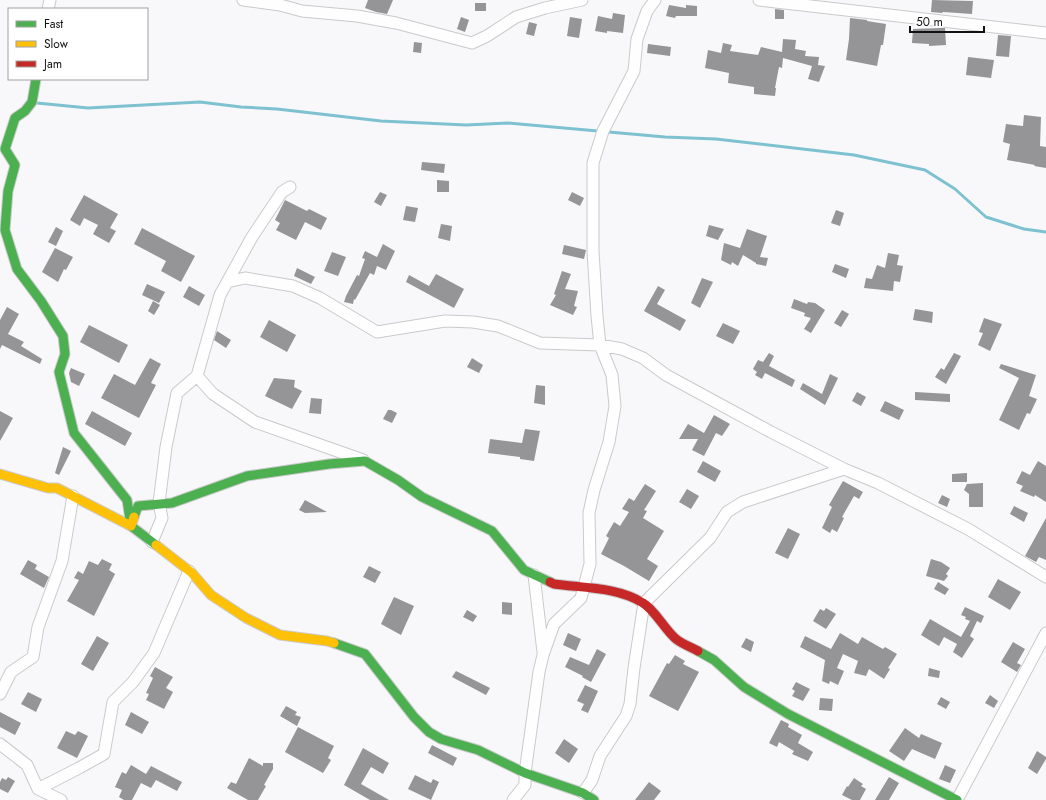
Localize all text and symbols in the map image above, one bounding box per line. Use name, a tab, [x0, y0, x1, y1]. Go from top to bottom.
legend	[8, 8, 148, 80]
scale bar	[910, 8, 984, 34]
text: 50 m	[916, 13, 943, 31]
text: Fast	[44, 15, 63, 33]
text: Slow	[44, 35, 69, 53]
text: Jam	[42, 55, 62, 73]

